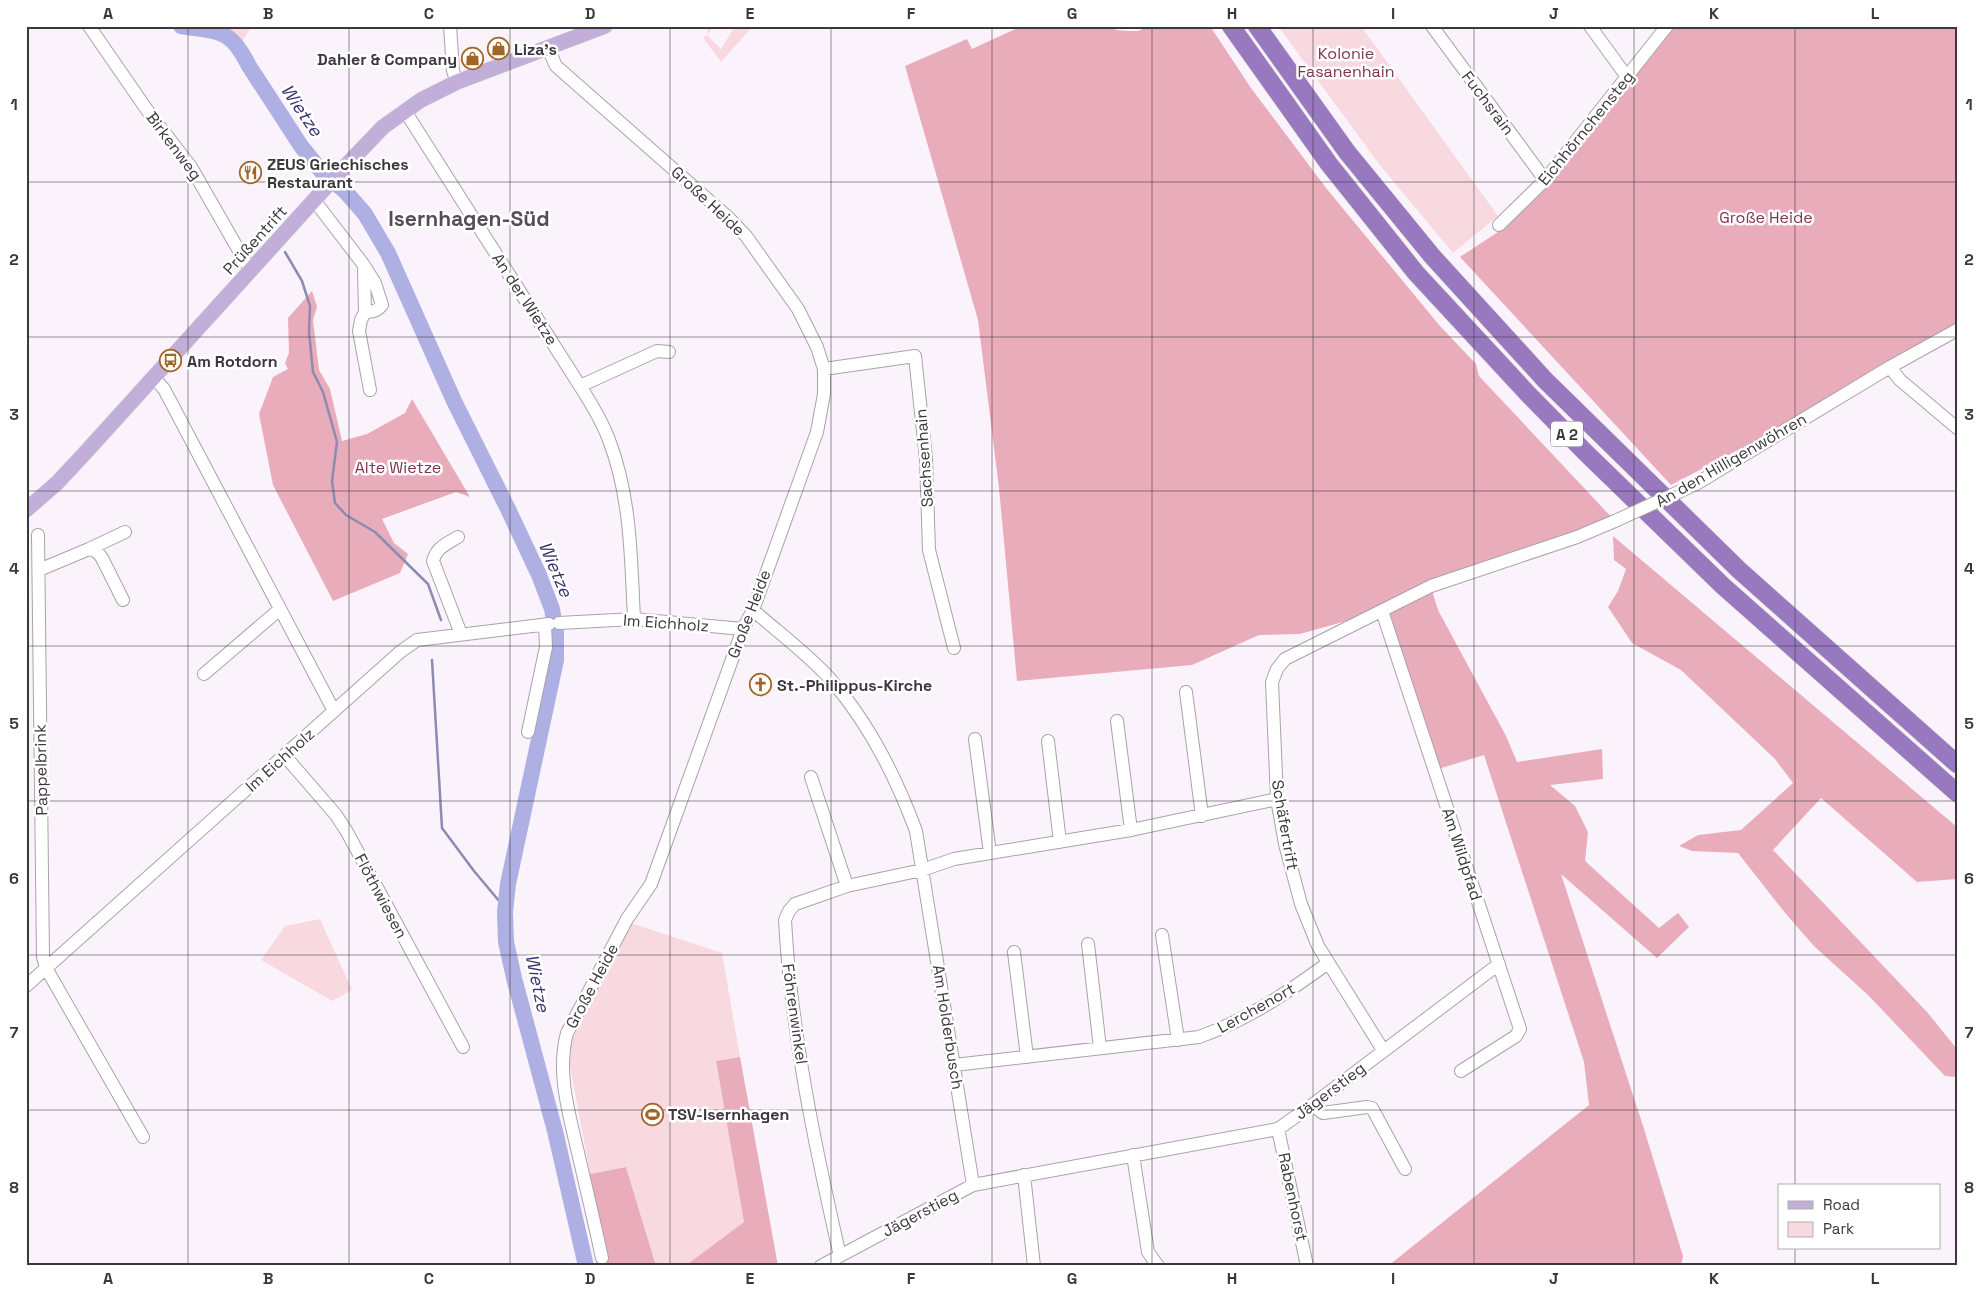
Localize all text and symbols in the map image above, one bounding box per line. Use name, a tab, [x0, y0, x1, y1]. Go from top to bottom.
text: A	[103, 3, 113, 24]
text: B	[263, 3, 273, 24]
text: C	[424, 3, 434, 24]
text: D	[585, 3, 595, 24]
text: E	[746, 3, 755, 24]
text: F	[907, 3, 916, 24]
text: G	[1067, 3, 1077, 24]
text: H	[1227, 3, 1237, 24]
text: I	[1391, 3, 1395, 24]
text: J	[1549, 3, 1559, 24]
text: K	[1709, 3, 1719, 24]
text: L	[1871, 3, 1880, 24]
shop icon: Liza's	[486, 37, 510, 61]
place label: Liza's	[514, 39, 557, 60]
park label: Kolonie Fasanenhain	[1297, 43, 1395, 82]
shop icon: Dahler & Company	[461, 47, 485, 71]
place label: Dahler & Company	[317, 49, 457, 70]
street label: Eichhörnchensteg	[1533, 66, 1639, 190]
street label: Fuchsrain	[1457, 67, 1519, 139]
water label: Wietze	[276, 79, 329, 142]
text: 1	[10, 94, 18, 115]
text: 1	[1965, 94, 1973, 115]
street label: Birkenweg	[141, 108, 207, 184]
place label: ZEUS Griechisches Restaurant	[267, 154, 409, 193]
restaurant icon: ZEUS Griechisches Restaurant	[239, 161, 263, 185]
street label: Große Heide	[667, 161, 749, 241]
street label: Prüßentrift	[218, 201, 292, 279]
district label: Isernhagen-Süd	[388, 205, 550, 232]
park label: Große Heide	[1719, 207, 1813, 228]
text: 2	[9, 249, 19, 270]
street label: An der Wietze	[487, 249, 563, 349]
text: 2	[1964, 249, 1974, 270]
bus stop icon: Am Rotdorn	[159, 349, 183, 373]
place label: Am Rotdorn	[187, 351, 278, 372]
text: 3	[9, 404, 19, 425]
text: 3	[1964, 404, 1974, 425]
street label: Sachsenhain	[910, 408, 938, 508]
street label: An den Hilligenwöhren	[1652, 408, 1810, 512]
road number: A 2	[1551, 422, 1583, 446]
park label: Alte Wietze	[355, 457, 441, 478]
water label: Wietze	[534, 538, 579, 602]
text: 4	[9, 558, 19, 579]
text: 4	[1964, 558, 1974, 579]
street label: Große Heide	[722, 567, 776, 661]
street label: Im Eichholz	[622, 610, 710, 636]
church icon: St.-Philippus-Kirche	[749, 673, 773, 697]
place label: St.-Philippus-Kirche	[777, 675, 932, 696]
text: 5	[9, 713, 19, 734]
text: 5	[1964, 713, 1974, 734]
street label: Im Eichholz	[241, 723, 319, 797]
street label: Pappelbrink	[30, 724, 52, 816]
street label: Schäfertrift	[1267, 778, 1303, 872]
street label: Am Wildpfad	[1437, 805, 1487, 903]
street label: Flöthwiesen	[350, 850, 412, 942]
text: 6	[9, 868, 19, 889]
text: 6	[1964, 868, 1974, 889]
street label: Große Heide	[561, 940, 623, 1032]
water label: Wietze	[521, 952, 556, 1015]
street label: Föhrenwinkel	[778, 962, 812, 1066]
street label: Am Holderbusch	[928, 963, 968, 1091]
street label: Lerchenort	[1213, 978, 1299, 1038]
text: 7	[10, 1022, 19, 1043]
text: 7	[1965, 1022, 1974, 1043]
street label: Jägerstieg	[1291, 1058, 1369, 1124]
sports icon: TSV-Isernhagen	[640, 1102, 664, 1126]
place label: TSV-Isernhagen	[668, 1104, 789, 1125]
street label: Rabenhorst	[1273, 1151, 1313, 1243]
text: 8	[9, 1177, 19, 1198]
text: 8	[1964, 1177, 1974, 1198]
street label: Jägerstieg	[878, 1184, 962, 1242]
legend	[1778, 1184, 1940, 1250]
text: Road	[1823, 1195, 1860, 1214]
text: Park	[1823, 1219, 1854, 1238]
text: A	[103, 1268, 113, 1289]
text: B	[263, 1268, 273, 1289]
text: C	[424, 1268, 434, 1289]
text: D	[585, 1268, 595, 1289]
text: E	[746, 1268, 755, 1289]
text: F	[907, 1268, 916, 1289]
text: G	[1067, 1268, 1077, 1289]
text: H	[1227, 1268, 1237, 1289]
text: I	[1391, 1268, 1395, 1289]
text: J	[1549, 1268, 1559, 1289]
text: K	[1709, 1268, 1719, 1289]
text: L	[1871, 1268, 1880, 1289]

